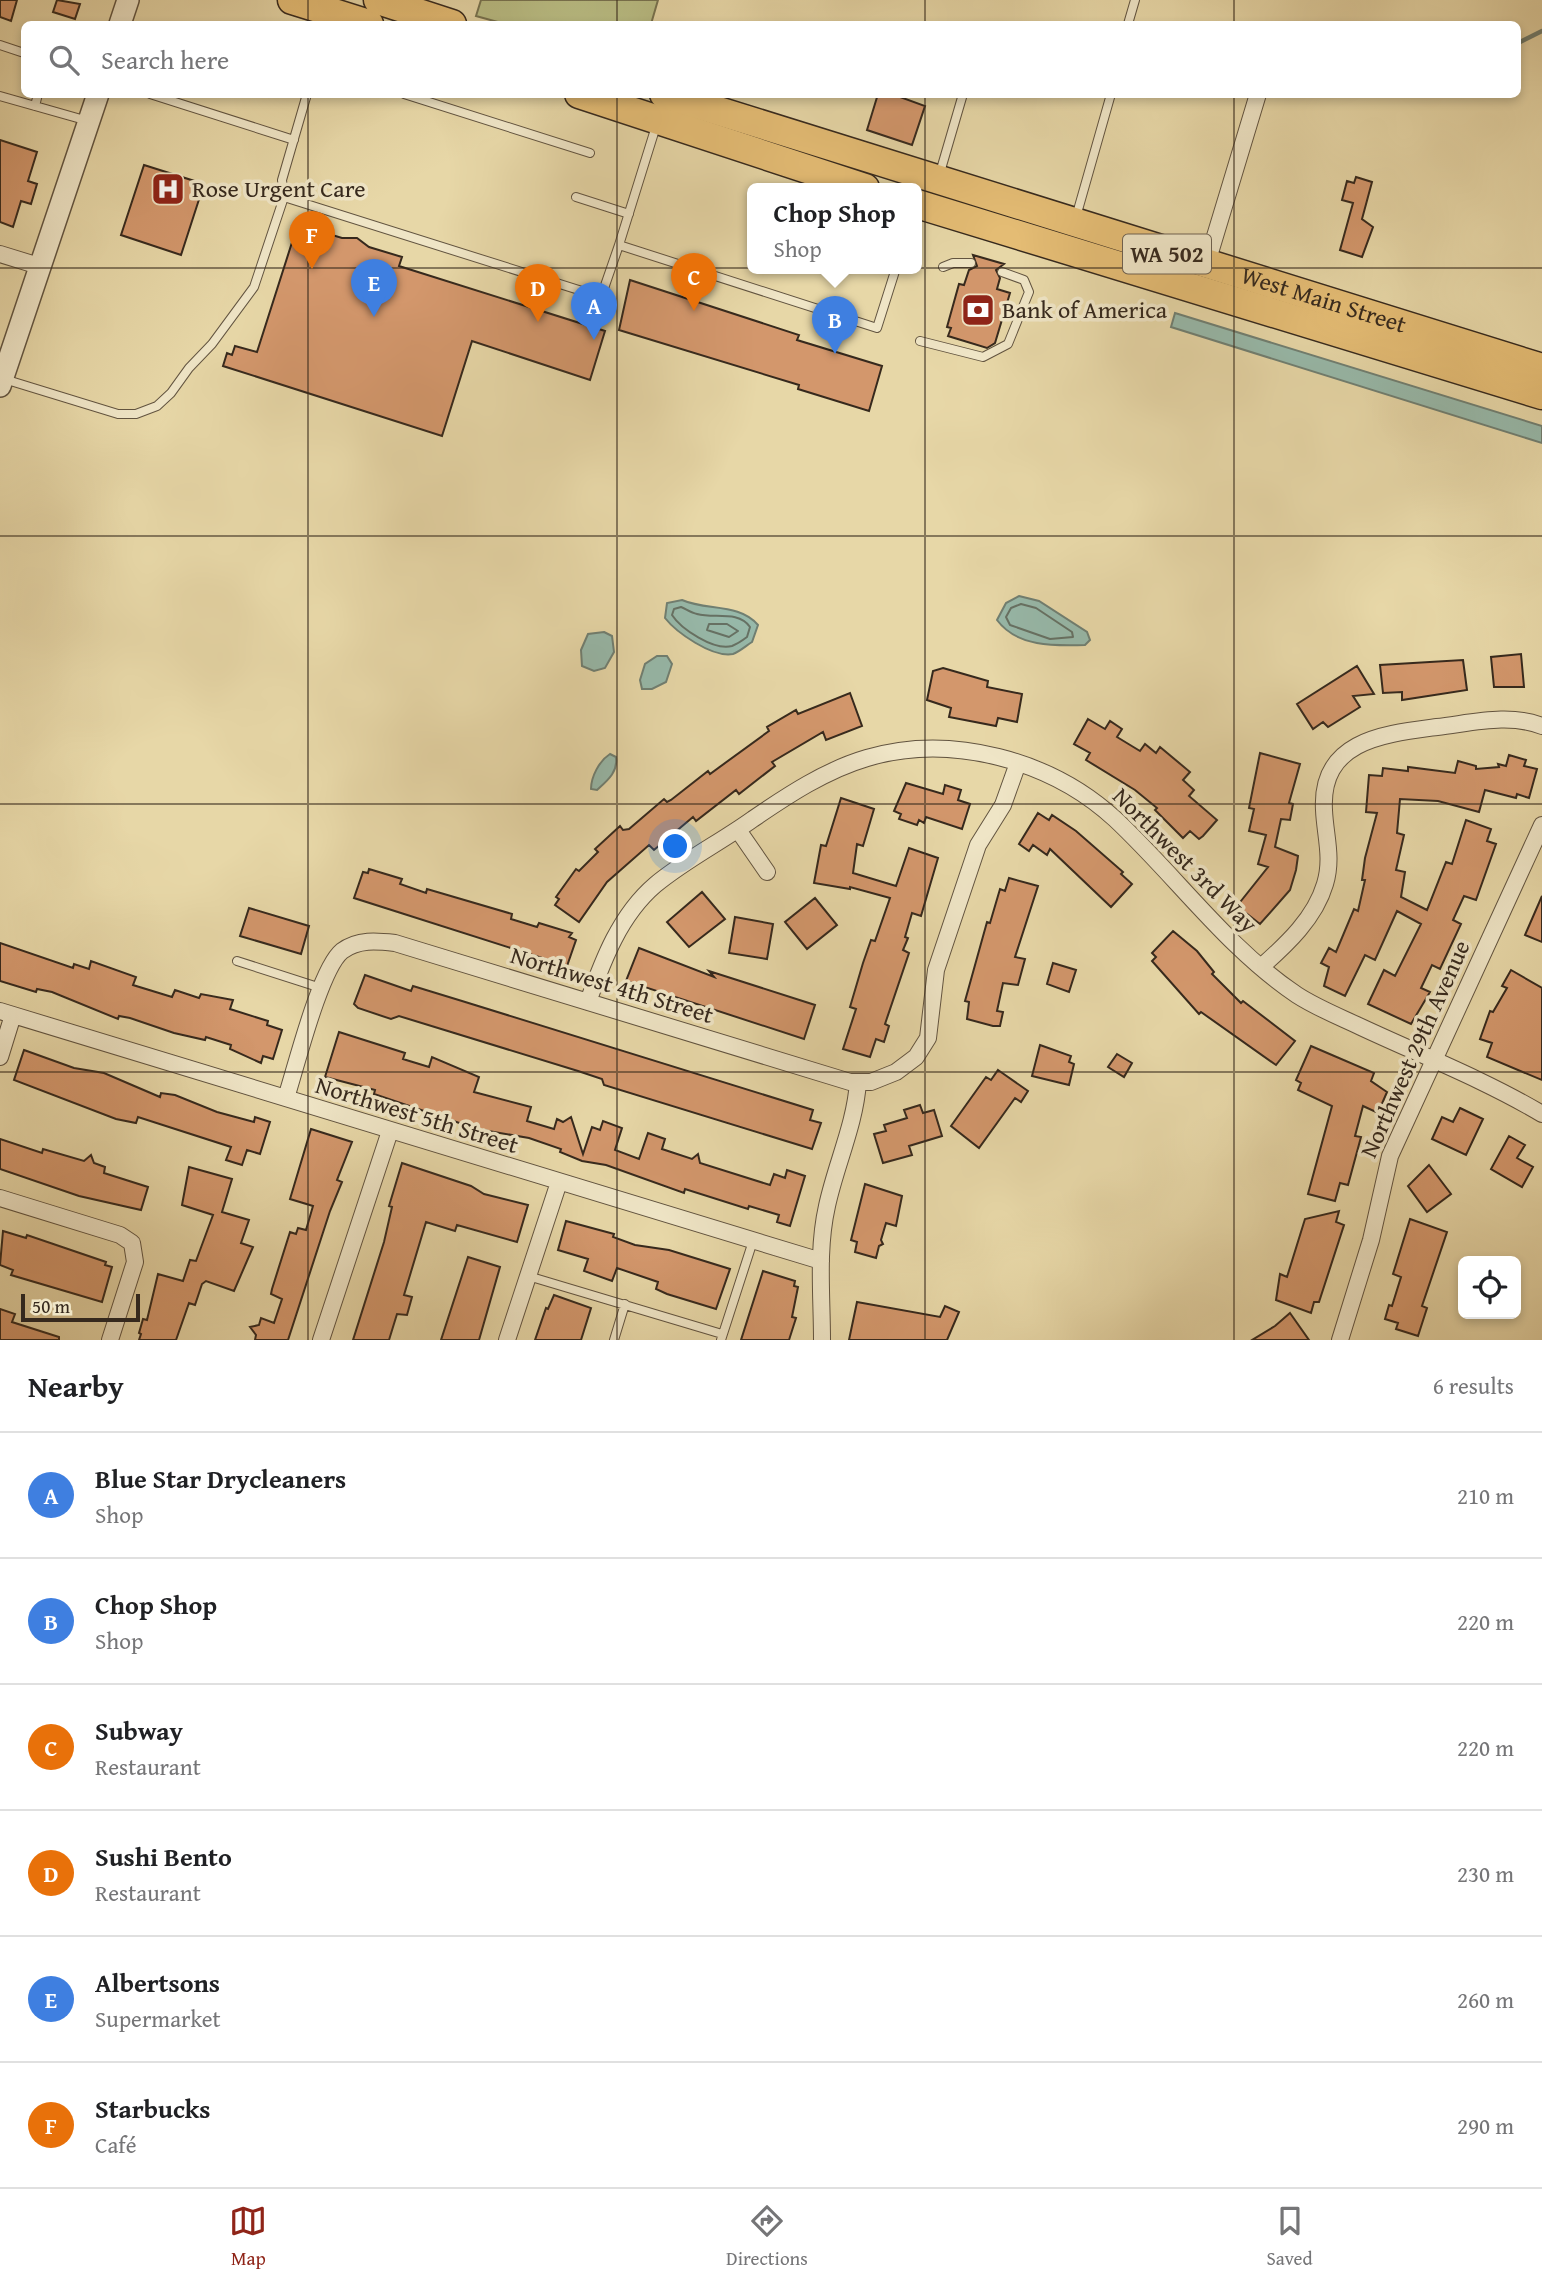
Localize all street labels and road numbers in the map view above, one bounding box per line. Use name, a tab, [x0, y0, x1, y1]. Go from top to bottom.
road number: WA 502	[1123, 234, 1211, 274]
street label: West Main Street	[1237, 257, 1411, 342]
street label: Northwest 3rd Way	[1105, 779, 1266, 940]
street label: Northwest 29th Avenue	[1351, 934, 1478, 1163]
street label: Northwest 4th Street	[506, 937, 718, 1032]
street label: Northwest 5th Street	[311, 1067, 523, 1162]

